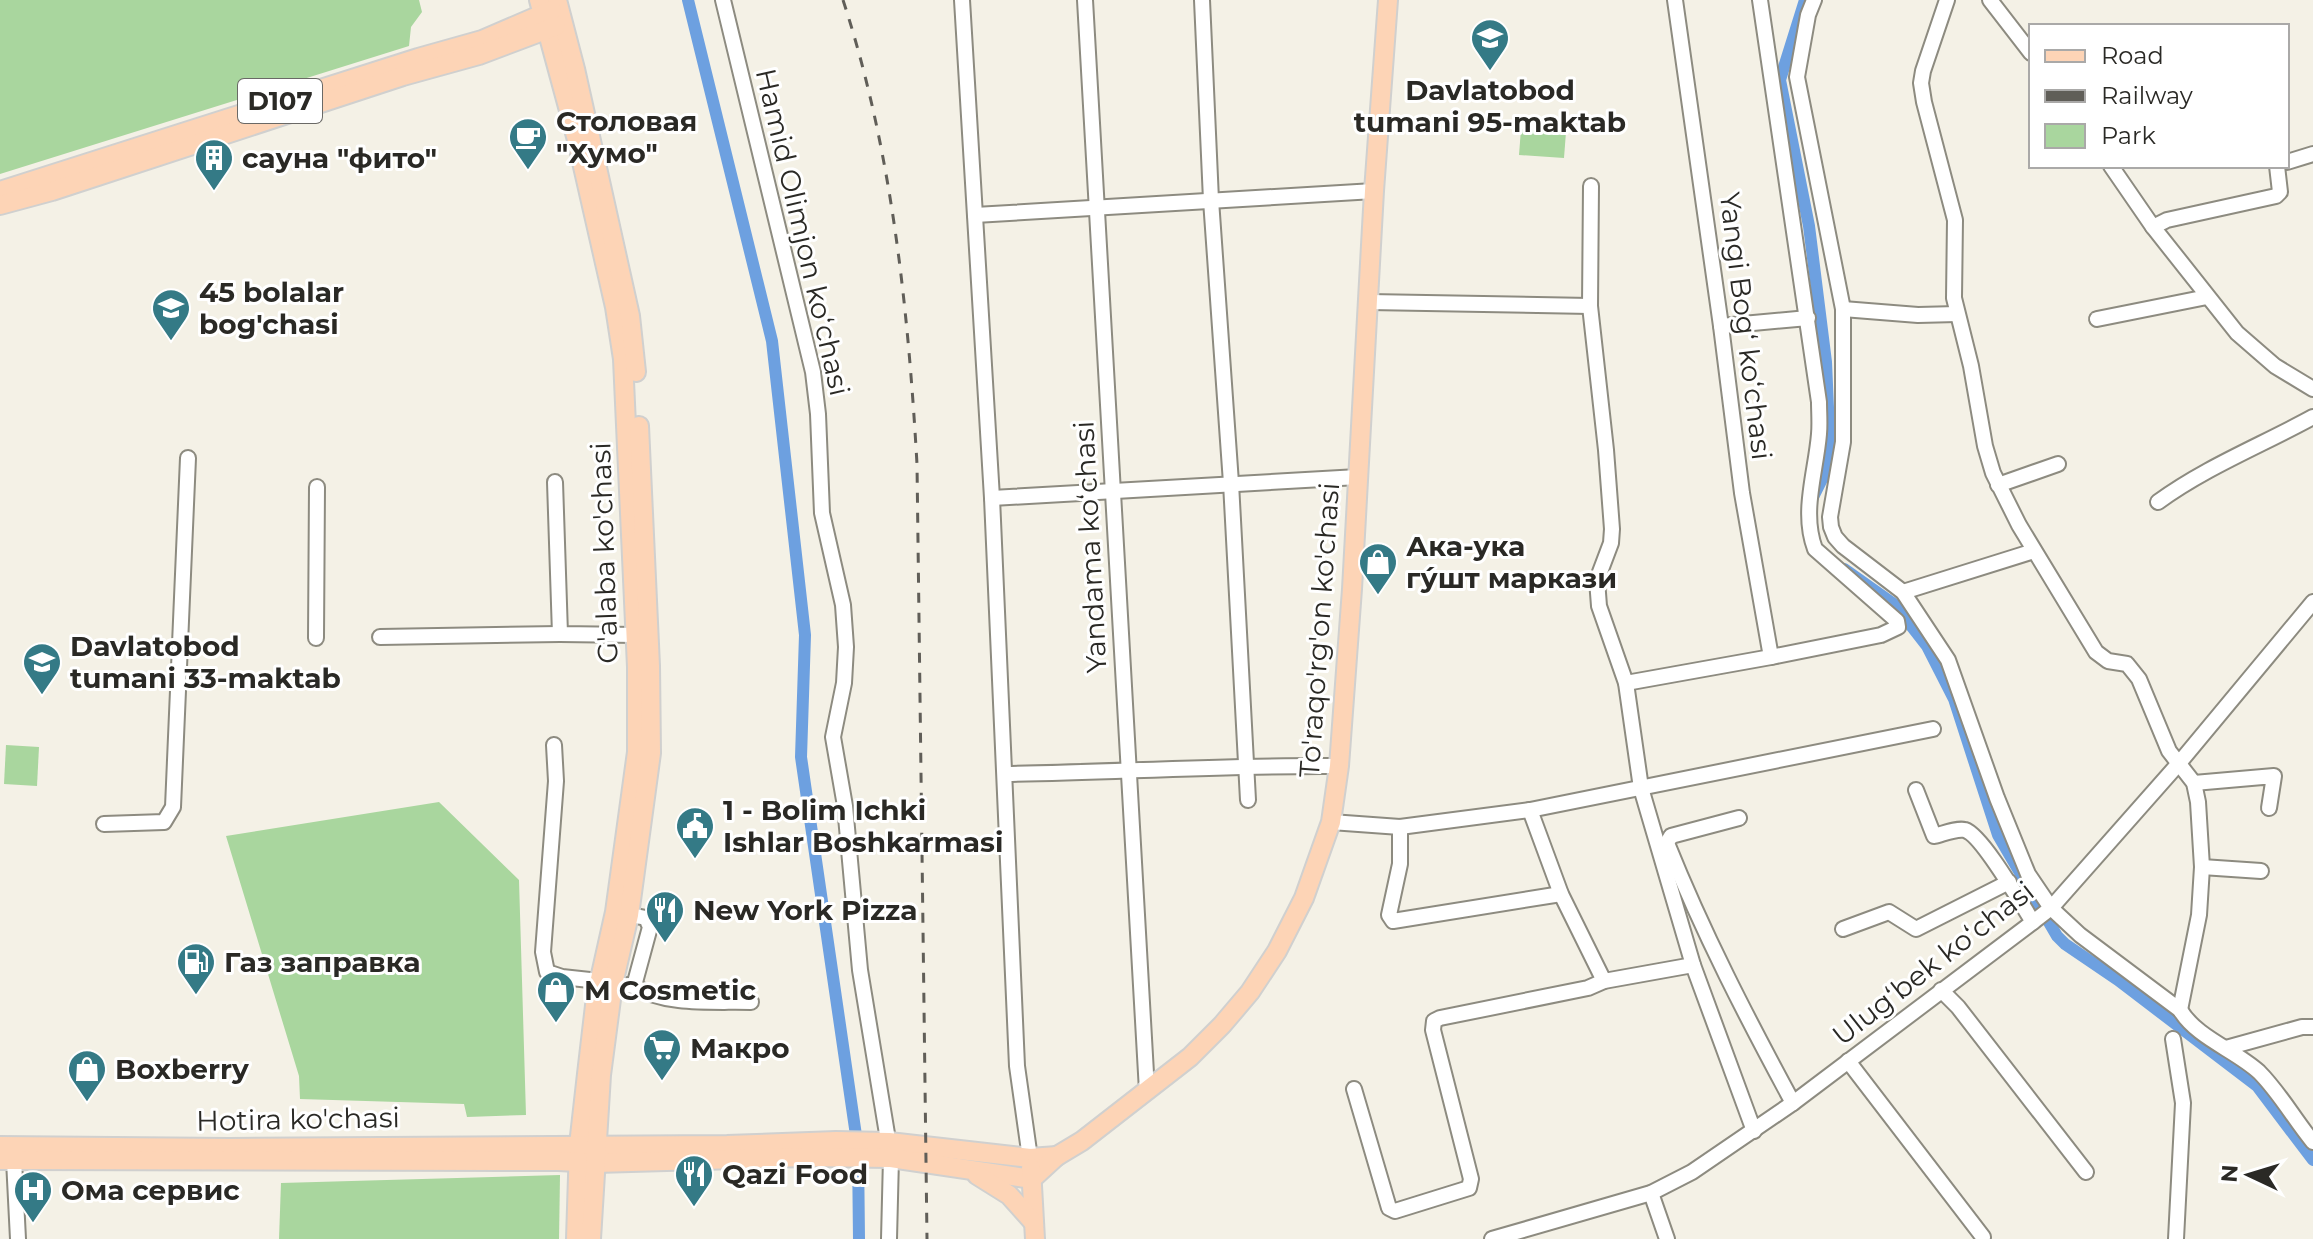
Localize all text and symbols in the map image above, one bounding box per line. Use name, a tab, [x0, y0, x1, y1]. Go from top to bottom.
school or university icon: Davlatobod tumani 95-maktab	[1469, 17, 1511, 72]
legend	[2029, 24, 2289, 168]
text: Road	[2101, 41, 2164, 70]
street label: Hamid Olimjon koʻchasi	[749, 65, 857, 399]
place label: Davlatobod tumani 95-maktab	[1354, 73, 1626, 139]
road number: D107	[238, 79, 322, 123]
text: Railway	[2101, 81, 2193, 110]
place label: Столовая "Хумо"	[556, 104, 697, 170]
cafe icon: Столовая "Хумо"	[507, 116, 549, 171]
text: Park	[2101, 121, 2156, 150]
building icon: сауна "фито"	[193, 137, 235, 192]
place label: сауна "фито"	[242, 141, 437, 175]
street label: Yangi Bogʻ koʻchasi	[1713, 190, 1779, 462]
place label: 45 bolalar bog'chasi	[199, 275, 344, 341]
school or university icon: 45 bolalar bog'chasi	[150, 287, 192, 342]
street label: Yandama koʻchasi	[1066, 420, 1114, 674]
street label: G'alaba ko'chasi	[583, 442, 625, 664]
street label: To'raqo'rg'on ko'chasi	[1292, 481, 1346, 779]
place label: Ака-ука гу́шт маркази	[1406, 529, 1617, 595]
shop icon: Ака-ука гу́шт маркази	[1357, 541, 1399, 596]
place label: Davlatobod tumani 33-maktab	[70, 629, 341, 695]
school or university icon: Davlatobod tumani 33-maktab	[21, 641, 63, 696]
place label: 1 - Bolim Ichki Ishlar Boshkarmasi	[723, 793, 1003, 859]
public building icon: 1 - Bolim Ichki Ishlar Boshkarmasi	[674, 805, 716, 860]
street label: Ulugʻbek koʻchasi	[1825, 874, 2041, 1052]
restaurant icon: New York Pizza	[644, 889, 686, 944]
place label: New York Pizza	[693, 893, 918, 927]
fuel station icon: Газ заправка	[175, 941, 217, 996]
place label: Газ заправка	[224, 945, 420, 979]
shop icon: M Cosmetic	[535, 969, 577, 1024]
place label: M Cosmetic	[584, 973, 756, 1007]
supermarket icon: Макро	[641, 1027, 683, 1082]
place label: Макро	[690, 1031, 790, 1065]
shop icon: Boxberry	[66, 1048, 108, 1103]
place label: Boxberry	[115, 1052, 249, 1086]
street label: Hotira ko'chasi	[196, 1100, 400, 1138]
north arrow	[2209, 1135, 2289, 1215]
restaurant icon: Qazi Food	[673, 1153, 715, 1208]
place label: Qazi Food	[722, 1157, 868, 1191]
text: N	[2215, 1164, 2244, 1183]
hospital icon: Ома сервис	[12, 1169, 54, 1224]
place label: Ома сервис	[61, 1173, 240, 1207]

